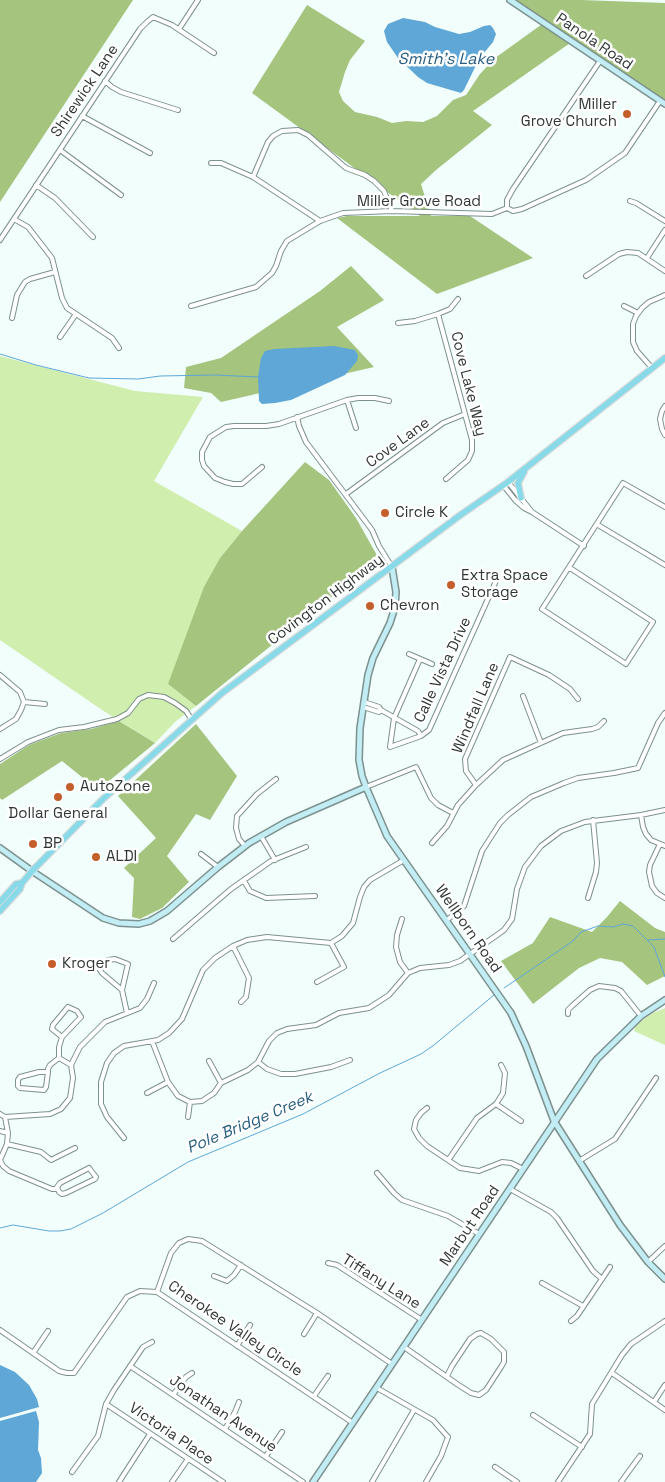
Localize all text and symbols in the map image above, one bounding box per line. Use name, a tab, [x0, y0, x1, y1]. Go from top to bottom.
street label: Panola Road	[552, 10, 636, 74]
street label: Shirewick Lane	[47, 41, 123, 141]
water label: Smith's Lake	[398, 50, 494, 70]
place label: Miller Grove Church	[521, 96, 617, 131]
marker: Miller Grove Church	[621, 108, 633, 120]
street label: Miller Grove Road	[357, 193, 481, 211]
street label: Cove Lake Way	[446, 330, 490, 438]
street label: Cove Lane	[363, 414, 433, 472]
place label: Circle K	[395, 504, 448, 522]
marker: Circle K	[379, 507, 391, 519]
street label: Covington Highway	[265, 551, 387, 649]
place label: Extra Space Storage	[461, 567, 548, 602]
marker: Extra Space Storage	[445, 579, 457, 591]
place label: Chevron	[380, 597, 439, 615]
marker: Chevron	[364, 600, 376, 612]
street label: Calle Vista Drive	[411, 614, 475, 726]
street label: Windfall Lane	[449, 660, 503, 756]
place label: AutoZone	[80, 778, 150, 796]
marker: AutoZone	[64, 781, 76, 793]
marker: Dollar General	[52, 791, 64, 803]
place label: Dollar General	[8, 805, 108, 823]
place label: BP	[43, 835, 62, 853]
marker: BP	[27, 838, 39, 850]
place label: ALDI	[106, 848, 137, 866]
marker: ALDI	[90, 851, 102, 863]
street label: Wellborn Road	[431, 881, 505, 977]
place label: Kroger	[62, 955, 110, 973]
marker: Kroger	[46, 958, 58, 970]
water label: Pole Bridge Creek	[184, 1088, 316, 1158]
street label: Marbut Road	[436, 1182, 504, 1270]
street label: Tiffany Lane	[338, 1251, 424, 1313]
street label: Cherokee Valley Circle	[164, 1277, 306, 1381]
street label: Jonathan Avenue	[166, 1371, 280, 1457]
street label: Victoria Place	[125, 1399, 217, 1469]

